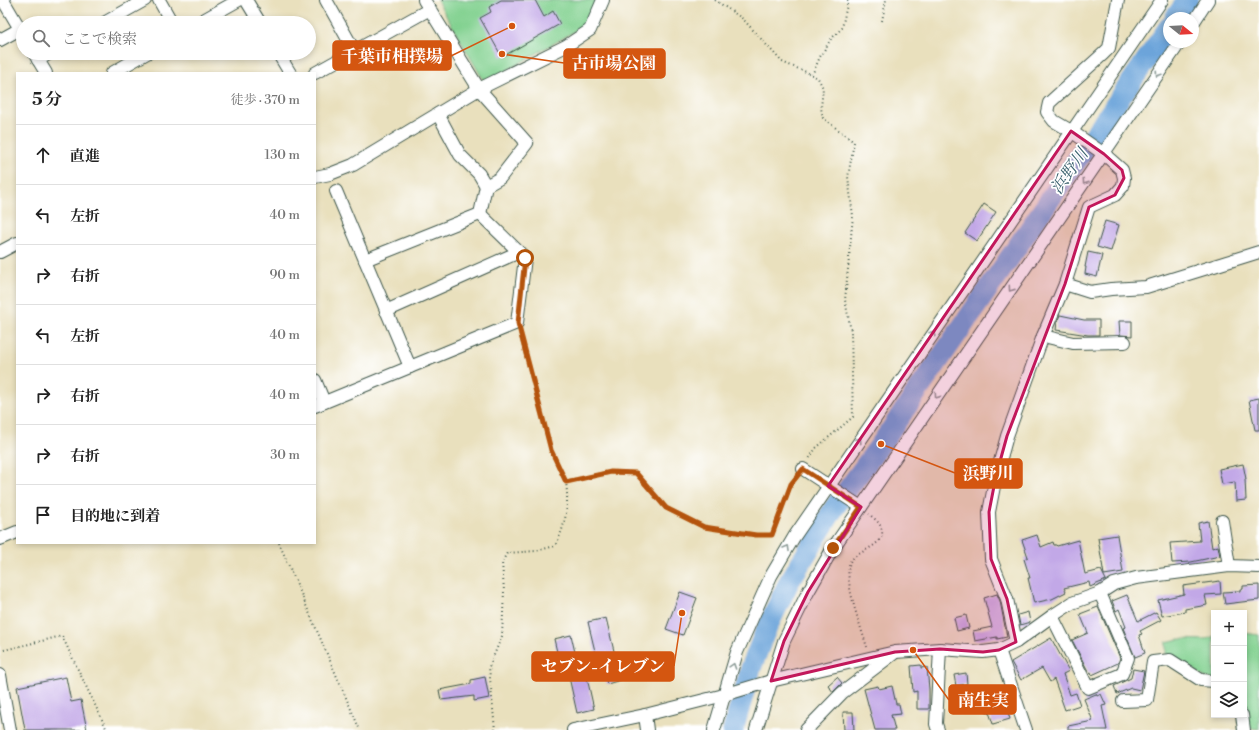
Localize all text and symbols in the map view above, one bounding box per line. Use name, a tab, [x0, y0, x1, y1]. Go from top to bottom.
north arrow	[1163, 12, 1199, 48]
search box	[16, 16, 316, 60]
icon: search	[30, 27, 52, 49]
text: ここで検索	[62, 30, 137, 49]
callout: 千葉市相撲場	[333, 41, 451, 70]
text: 千葉市相撲場	[341, 46, 443, 68]
callout: 古市場公園	[564, 49, 665, 78]
text: 古市場公園	[572, 53, 657, 75]
one-way arrow	[1155, 70, 1163, 77]
text: 5 分	[32, 89, 62, 111]
text: 徒歩 · 370 m	[231, 92, 300, 108]
water label: 浜野川	[1046, 143, 1095, 199]
icon: ahead	[32, 144, 54, 166]
text: 直進	[70, 147, 100, 166]
text: 130 m	[265, 147, 300, 163]
one-way arrow	[1083, 177, 1090, 184]
icon: left	[32, 204, 54, 226]
text: 左折	[70, 207, 100, 226]
text: 40 m	[270, 207, 300, 223]
route start	[516, 249, 534, 267]
icon: right	[32, 264, 54, 286]
text: 右折	[70, 267, 100, 286]
text: 90 m	[269, 267, 300, 283]
one-way arrow	[1009, 284, 1016, 291]
icon: left	[32, 324, 54, 346]
text: 左折	[70, 327, 100, 346]
text: 40 m	[270, 327, 300, 343]
one-way arrow	[928, 330, 935, 337]
icon: right	[32, 384, 54, 406]
text: 右折	[70, 387, 100, 406]
text: 40 m	[270, 387, 300, 403]
one-way arrow	[934, 392, 942, 399]
one-way arrow	[854, 437, 862, 444]
icon: right	[32, 444, 54, 466]
text: 右折	[70, 447, 100, 466]
text: 30 m	[270, 447, 300, 463]
callout: 浜野川	[955, 459, 1022, 488]
text: 浜野川	[963, 463, 1014, 485]
icon: arrive	[32, 504, 54, 526]
text: 目的地に到着	[70, 507, 160, 526]
route end	[824, 539, 842, 557]
one-way arrow	[783, 545, 790, 552]
map controls	[1211, 610, 1247, 718]
button: +	[1211, 610, 1247, 646]
button: −	[1211, 646, 1247, 682]
callout: セブン-イレブン	[532, 652, 674, 681]
text: セブン-イレブン	[541, 656, 665, 678]
one-way arrow	[728, 663, 737, 670]
button: layers	[1211, 682, 1247, 718]
callout: 南生実	[949, 685, 1016, 714]
text: 南生実	[958, 690, 1009, 712]

